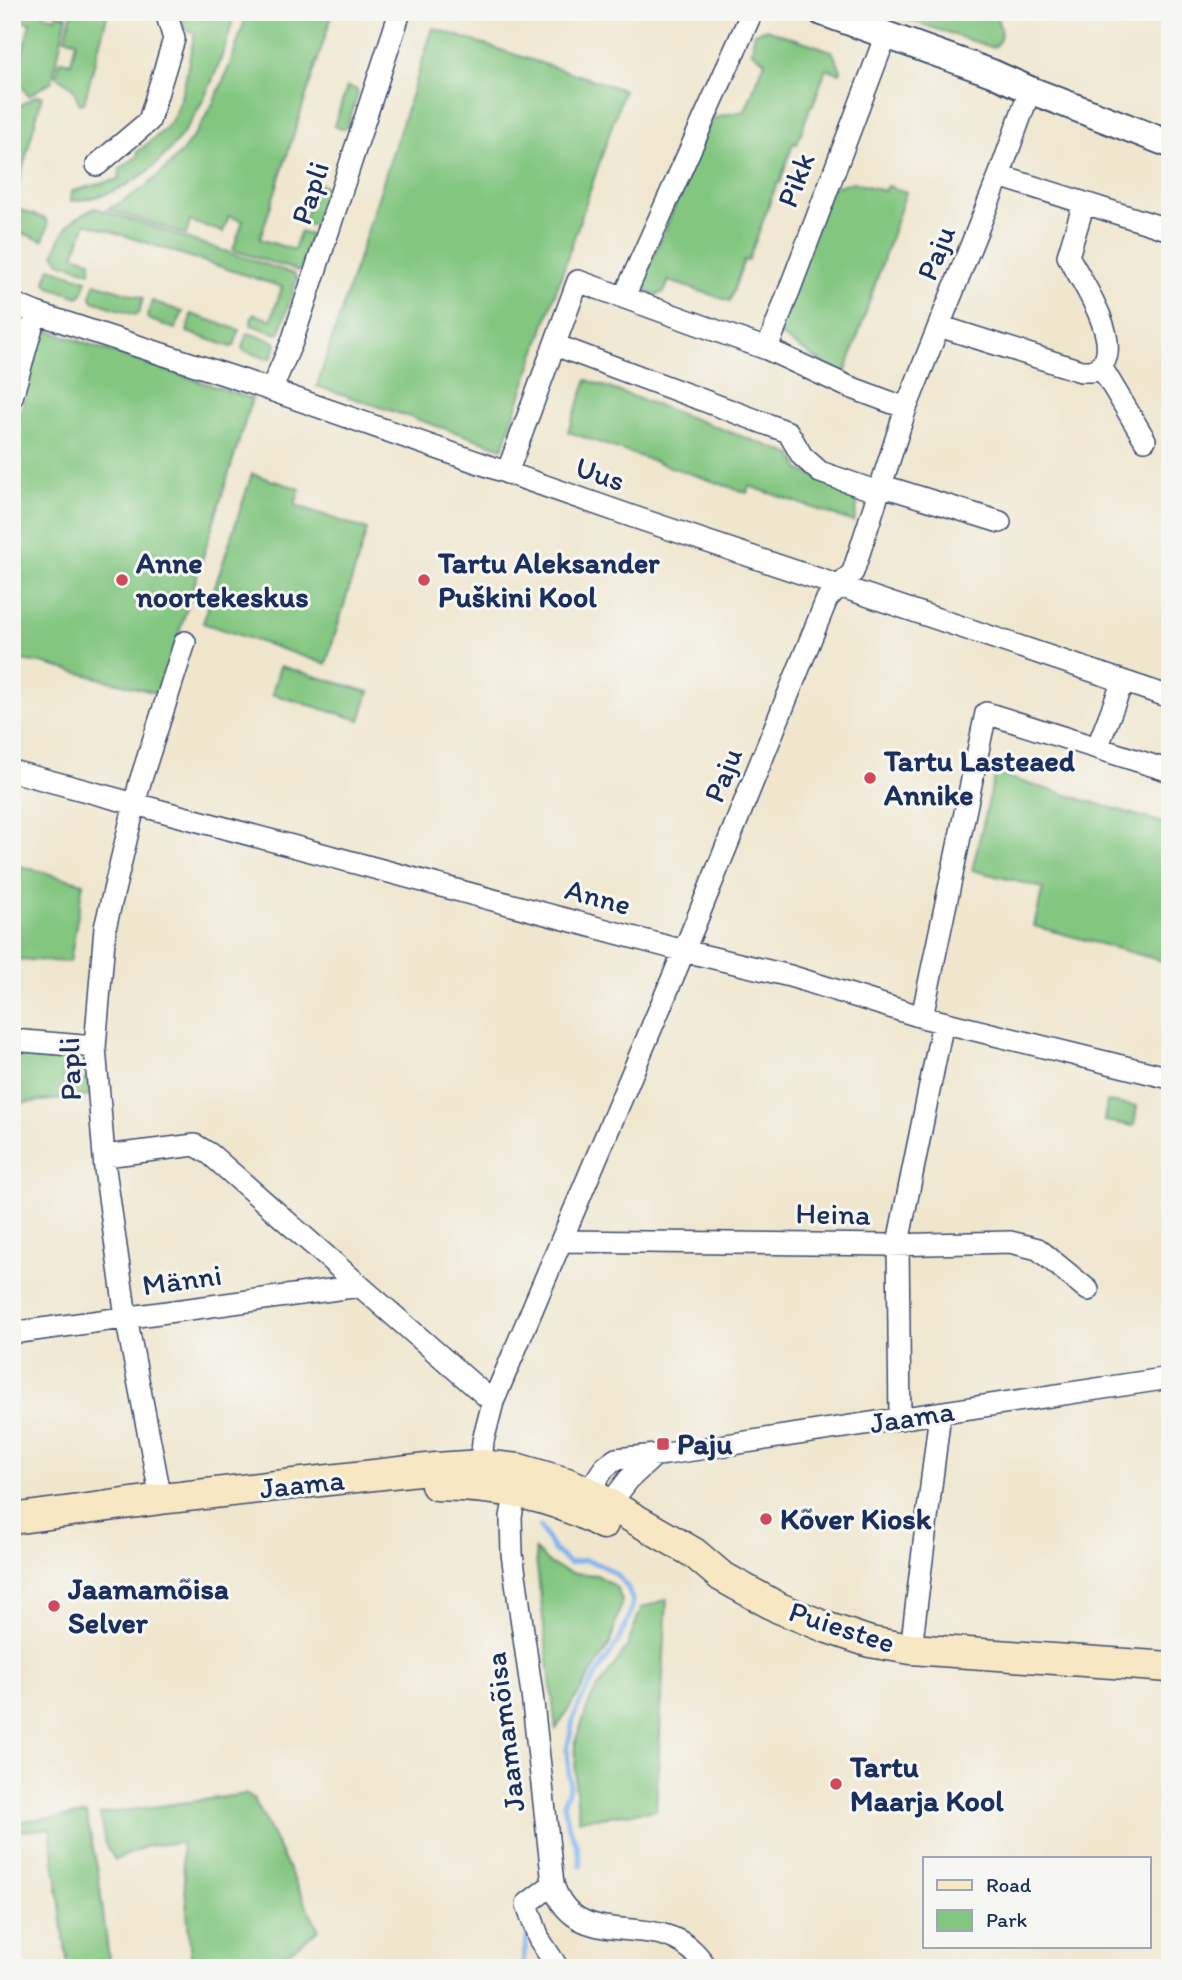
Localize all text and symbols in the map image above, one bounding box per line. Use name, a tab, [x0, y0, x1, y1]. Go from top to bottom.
street label: Pikk	[768, 147, 823, 212]
street label: Papli	[282, 157, 337, 229]
street label: Paju	[908, 220, 963, 286]
street label: Uus	[571, 448, 630, 499]
place label: Anne noortekeskus	[135, 544, 309, 615]
place label: Tartu Aleksander Puškini Kool	[437, 544, 660, 615]
marker: Anne noortekeskus	[114, 572, 130, 588]
marker: Tartu Aleksander Puškini Kool	[416, 572, 432, 588]
street label: Paju	[695, 742, 750, 808]
place label: Tartu Lasteaed Annike	[883, 742, 1076, 813]
marker: Tartu Lasteaed Annike	[862, 770, 878, 786]
street label: Anne	[561, 870, 635, 923]
street label: Papli	[50, 1036, 89, 1102]
street label: Heina	[795, 1194, 871, 1233]
street label: Männi	[140, 1256, 224, 1303]
street label: Jaama	[867, 1392, 957, 1441]
place label: Paju	[677, 1425, 733, 1462]
marker: Paju	[655, 1436, 671, 1452]
street label: Jaama	[258, 1461, 347, 1506]
place label: Kõver Kiosk	[780, 1500, 932, 1537]
marker: Kõver Kiosk	[758, 1511, 774, 1527]
place label: Jaamamõisa Selver	[67, 1570, 229, 1641]
street label: Puiestee	[785, 1592, 900, 1661]
marker: Jaamamõisa Selver	[46, 1598, 62, 1614]
street label: Jaamamõisa	[476, 1650, 533, 1814]
place label: Tartu Maarja Kool	[849, 1748, 1004, 1819]
marker: Tartu Maarja Kool	[828, 1776, 844, 1792]
legend	[923, 1857, 1150, 1948]
text: Road	[986, 1872, 1032, 1897]
text: Park	[986, 1907, 1028, 1932]

